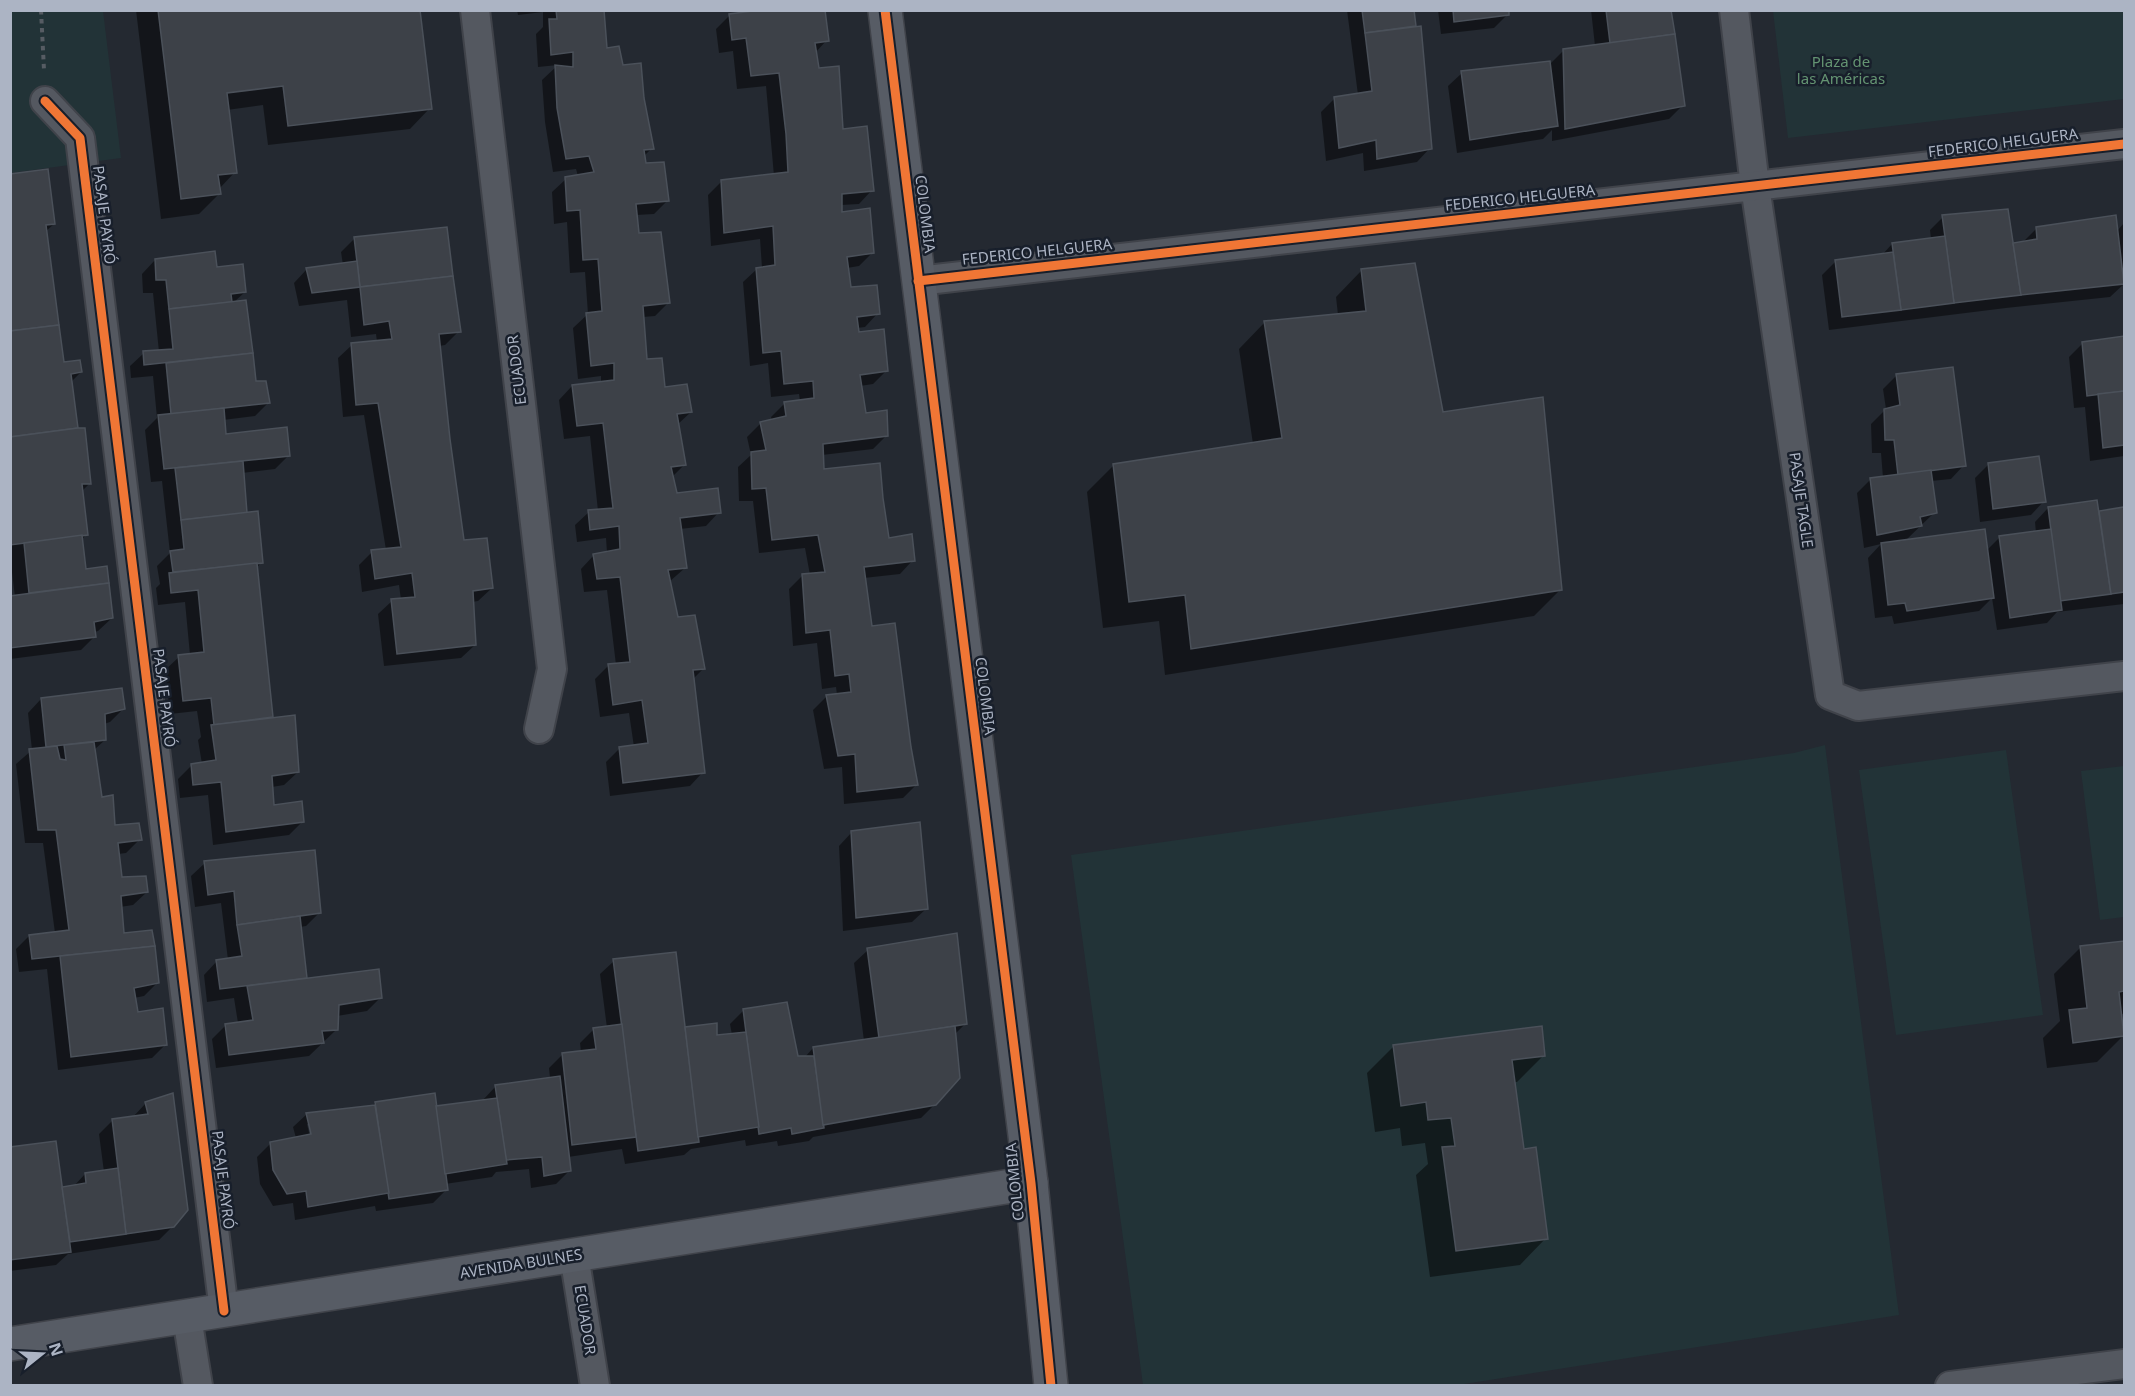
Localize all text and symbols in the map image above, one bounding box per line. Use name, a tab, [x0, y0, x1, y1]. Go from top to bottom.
park label: Plaza de las Américas	[1797, 51, 1885, 88]
street label: FEDERICO HELGUERA	[1927, 123, 2079, 161]
street label: PASAJE PAYRÓ	[89, 164, 121, 265]
street label: COLOMBIA	[911, 174, 941, 254]
street label: FEDERICO HELGUERA	[1444, 179, 1596, 215]
street label: FEDERICO HELGUERA	[961, 233, 1113, 269]
street label: ECUADOR	[502, 333, 530, 406]
street label: PASAJE TAGLE	[1785, 451, 1819, 549]
street label: PASAJE PAYRÓ	[149, 647, 181, 748]
street label: COLOMBIA	[971, 656, 1001, 736]
street label: PASAJE PAYRÓ	[208, 1129, 240, 1230]
street label: COLOMBIA	[1000, 1142, 1028, 1222]
street label: AVENIDA BULNES	[458, 1243, 583, 1283]
street label: ECUADOR	[571, 1284, 601, 1357]
north arrow	[12, 1324, 72, 1384]
text: N	[44, 1340, 69, 1359]

